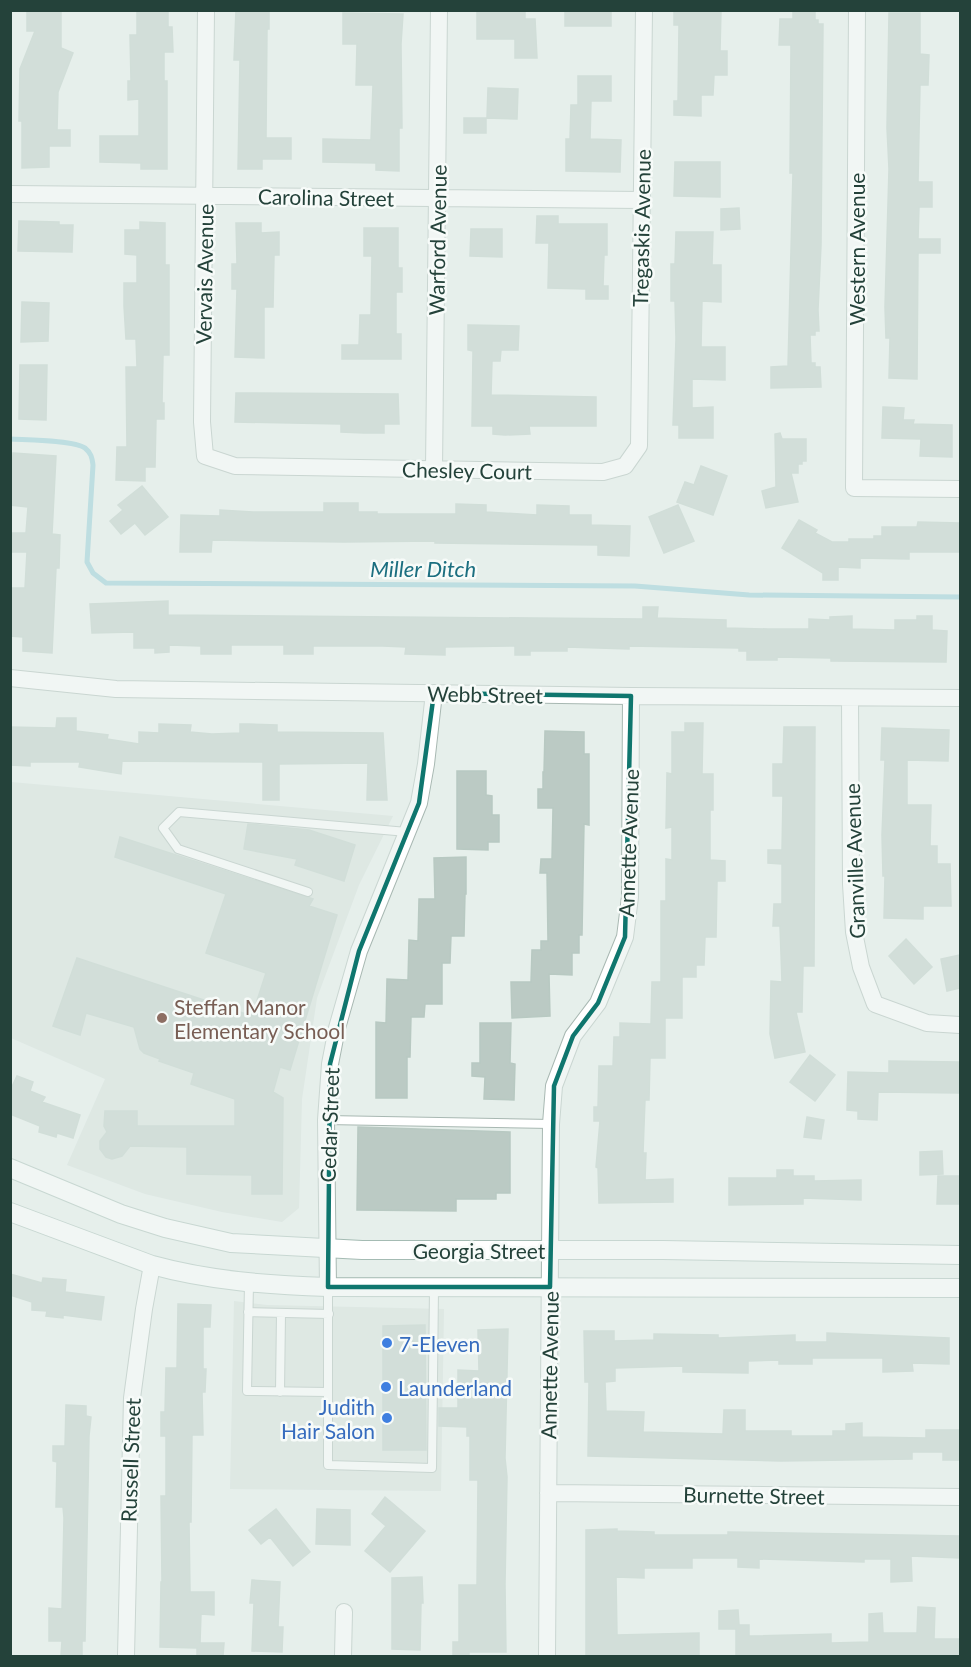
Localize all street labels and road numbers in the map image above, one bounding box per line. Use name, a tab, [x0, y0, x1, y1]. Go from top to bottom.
street label: Tregaskis Avenue	[627, 149, 655, 307]
street label: Warford Avenue	[423, 164, 451, 316]
street label: Western Avenue	[844, 173, 869, 325]
street label: Carolina Street	[258, 183, 395, 211]
street label: Vervais Avenue	[190, 203, 218, 345]
street label: Chesley Court	[402, 456, 533, 484]
street label: Webb Street	[427, 680, 544, 708]
street label: Annette Avenue	[613, 769, 643, 917]
street label: Granville Avenue	[839, 783, 869, 939]
street label: Cedar Street	[315, 1067, 344, 1183]
street label: Georgia Street	[413, 1238, 546, 1263]
street label: Annette Avenue	[535, 1291, 563, 1439]
street label: Russell Street	[115, 1397, 145, 1523]
street label: Burnette Street	[683, 1481, 825, 1509]

